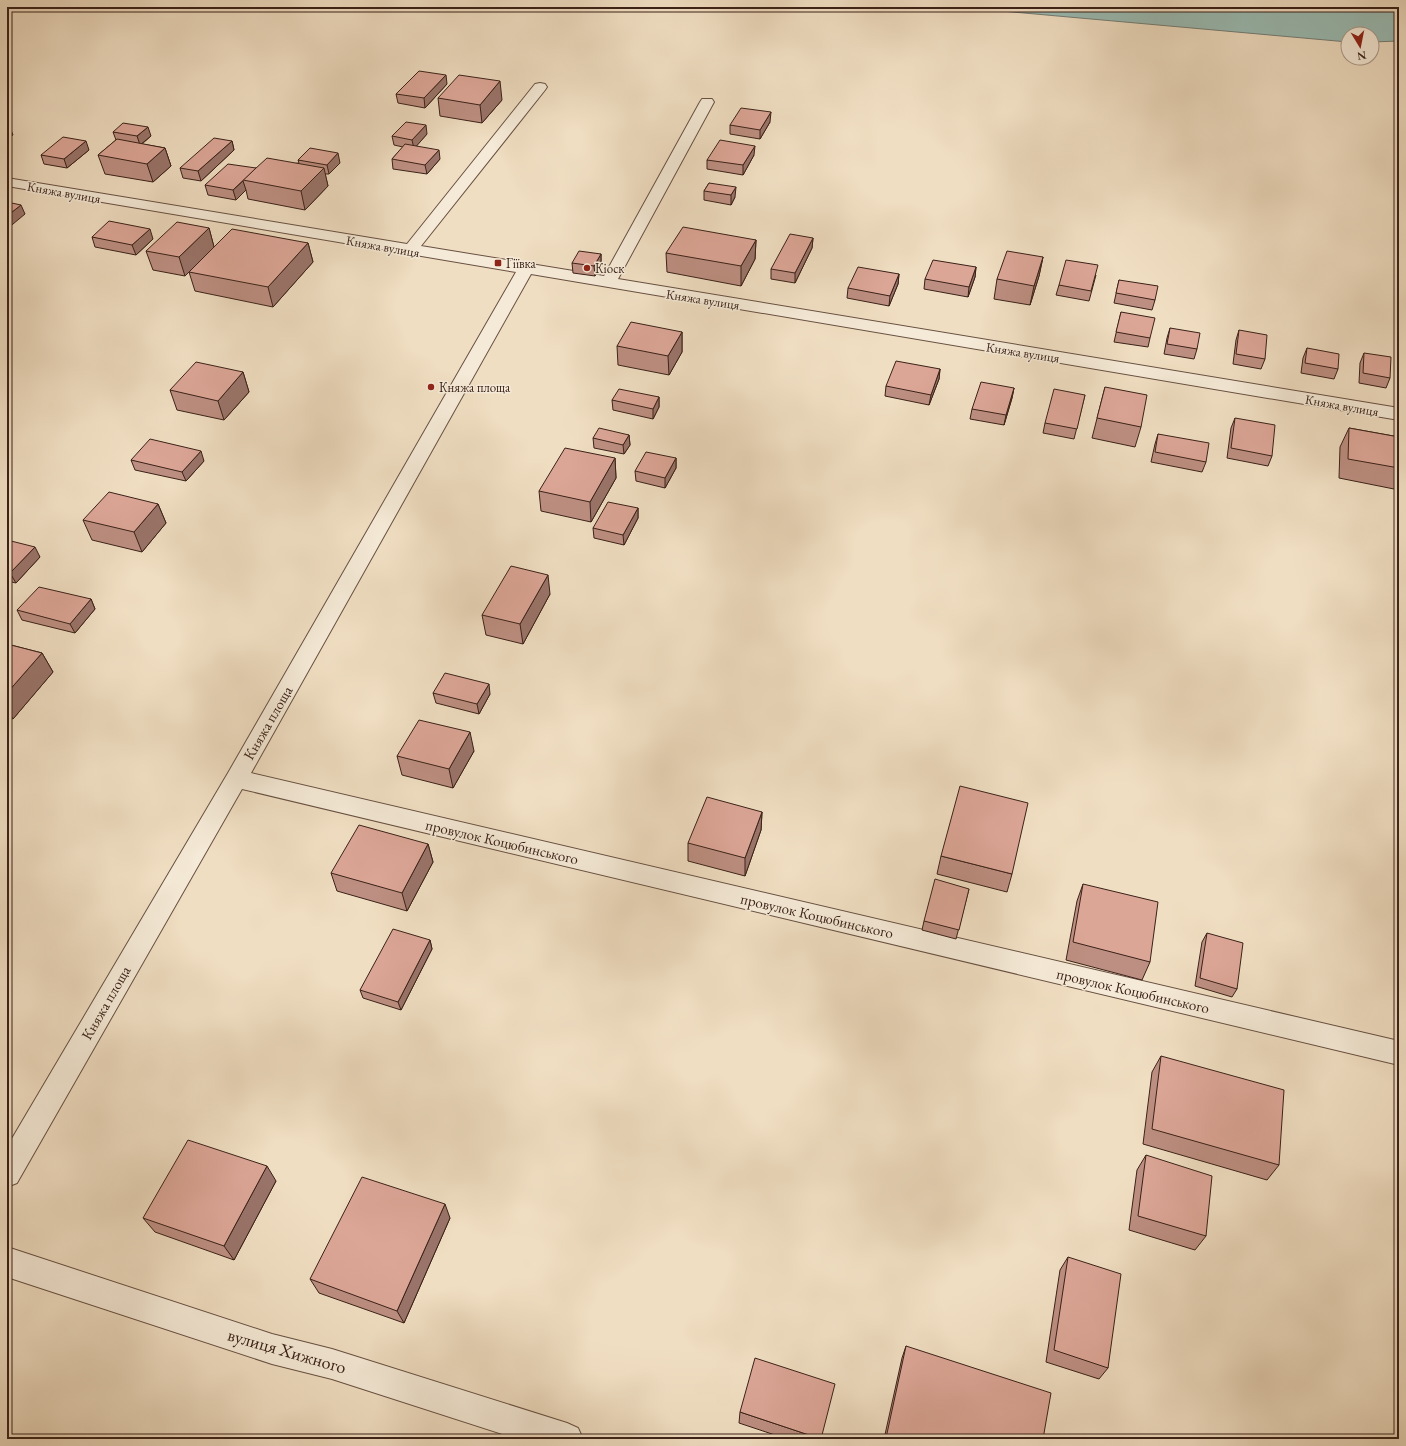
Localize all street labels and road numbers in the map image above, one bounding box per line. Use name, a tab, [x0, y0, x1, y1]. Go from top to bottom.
street label: Княжа вулиця	[26, 178, 102, 207]
street label: Княжа вулиця	[345, 232, 421, 261]
street label: Княжа вулиця	[665, 285, 741, 314]
street label: Княжа вулиця	[985, 338, 1061, 367]
street label: Княжа вулиця	[1304, 391, 1380, 420]
street label: Княжа площа	[239, 682, 296, 763]
street label: провулок Коцюбинського	[424, 815, 580, 868]
street label: провулок Коцюбинського	[739, 889, 895, 942]
street label: Княжа площа	[77, 962, 134, 1043]
street label: провулок Коцюбинського	[1055, 964, 1211, 1017]
street label: вулиця Хижного	[225, 1323, 349, 1378]

